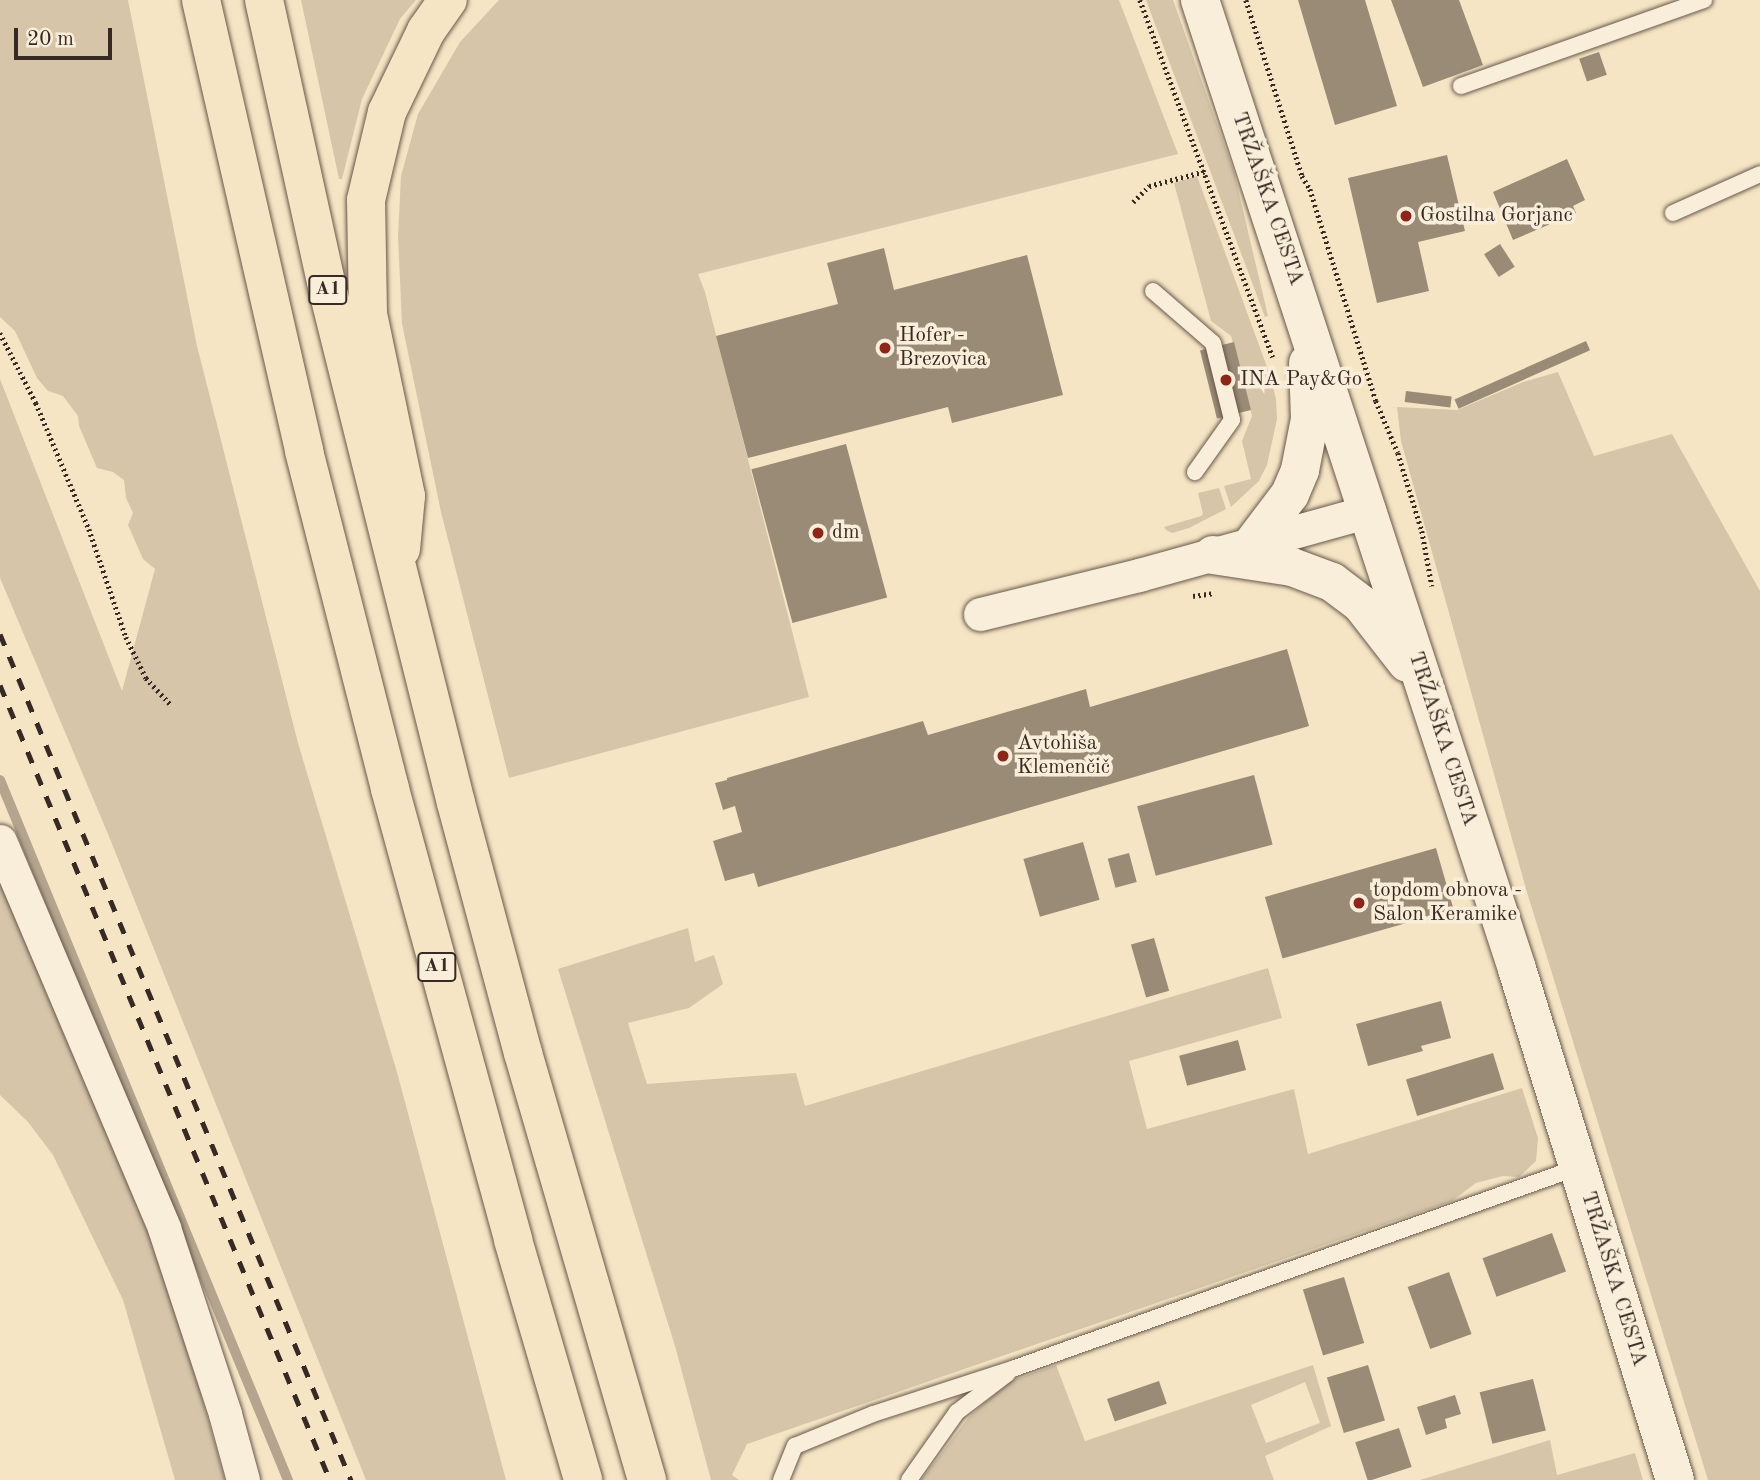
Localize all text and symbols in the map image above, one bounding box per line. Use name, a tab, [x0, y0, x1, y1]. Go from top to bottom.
scale bar	[18, 14, 116, 58]
text: 20 m	[27, 29, 74, 50]
street label: TRŽAŠKA CESTA	[1226, 109, 1308, 289]
place label: Gostilna Gorjanc	[1420, 203, 1573, 229]
marker: Gostilna Gorjanc	[1398, 208, 1414, 224]
road number: A1	[307, 274, 349, 306]
place label: Hofer - Brezovica	[899, 323, 987, 373]
marker: Hofer - Brezovica	[877, 340, 893, 356]
place label: INA Pay&Go	[1240, 367, 1362, 393]
marker: INA Pay&Go	[1218, 372, 1234, 388]
place label: dm	[832, 520, 860, 546]
marker: dm	[810, 525, 826, 541]
street label: TRŽAŠKA CESTA	[1402, 649, 1482, 829]
place label: Avtohiša Klemenčič	[1017, 731, 1110, 781]
marker: Avtohiša Klemenčič	[995, 748, 1011, 764]
place label: topdom obnova - Salon Keramike	[1373, 878, 1522, 928]
marker: topdom obnova - Salon Keramike	[1351, 895, 1367, 911]
road number: A1	[416, 951, 458, 982]
street label: TRŽAŠKA CESTA	[1574, 1189, 1652, 1369]

